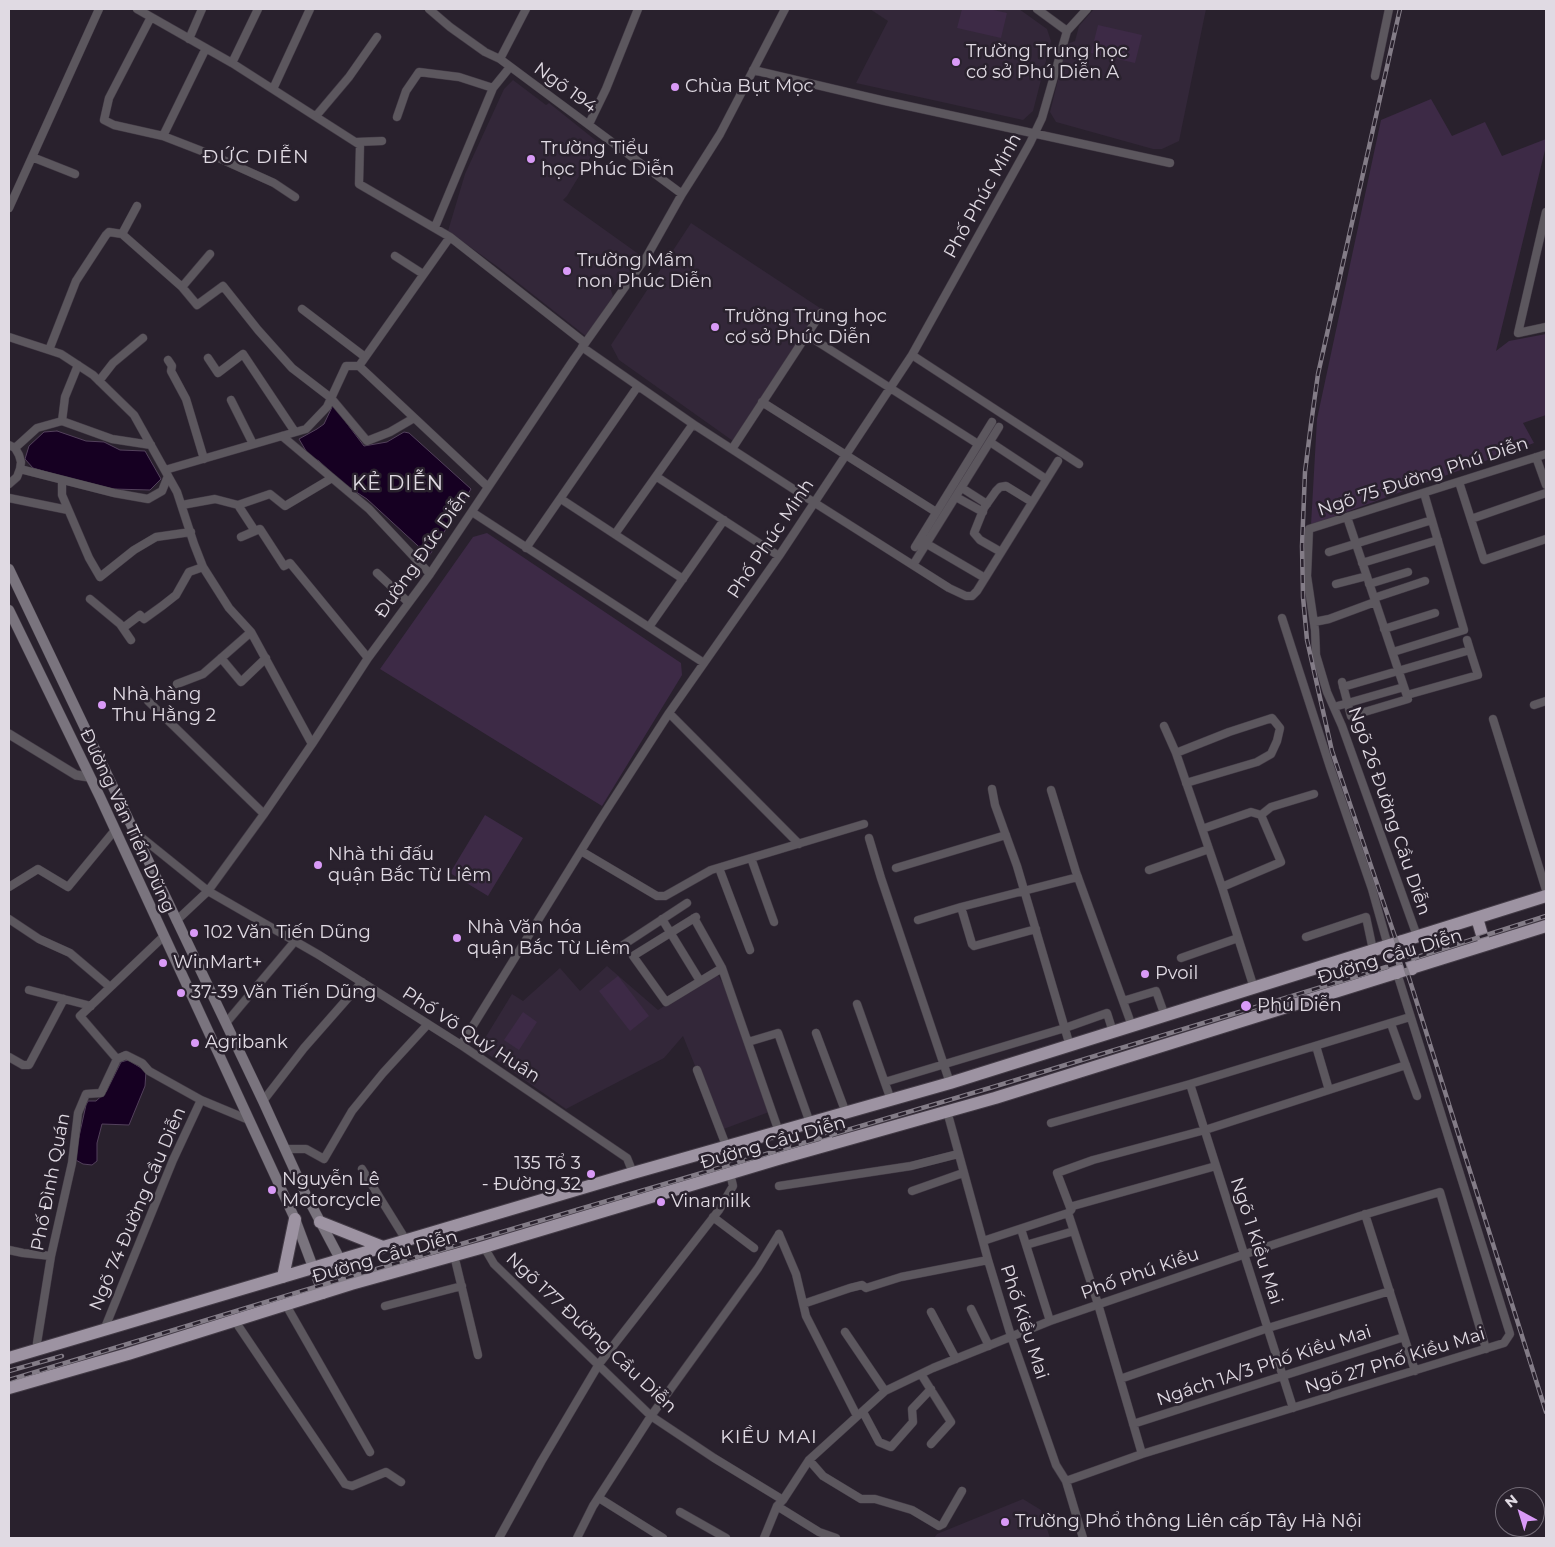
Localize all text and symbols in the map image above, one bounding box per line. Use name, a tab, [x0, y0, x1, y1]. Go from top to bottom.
place label: Trường Trung học cơ sở Phú Diễn A	[966, 41, 1128, 84]
marker: Trường Trung học cơ sở Phú Diễn A	[950, 56, 962, 68]
street label: Ngõ 194	[529, 58, 601, 118]
place label: Chùa Bụt Mọc	[685, 76, 814, 98]
marker: Chùa Bụt Mọc	[669, 81, 681, 93]
street label: Phố Phúc Minh	[940, 130, 1026, 262]
place label: Trường Tiểu học Phúc Diễn	[541, 138, 674, 180]
district label: ĐỨC DIỄN	[202, 146, 310, 168]
marker: Trường Tiểu học Phúc Diễn	[525, 153, 537, 165]
place label: Trường Mầm non Phúc Diễn	[577, 250, 712, 292]
marker: Trường Mầm non Phúc Diễn	[561, 265, 573, 277]
place label: Trường Trung học cơ sở Phúc Diễn	[725, 306, 887, 348]
marker: Trường Trung học cơ sở Phúc Diễn	[709, 321, 721, 333]
street label: Ngõ 75 Đường Phú Diễn	[1315, 433, 1531, 521]
district label: KẺ DIỄN	[351, 472, 445, 496]
street label: Phố Phúc Minh	[723, 475, 819, 603]
street label: Đường Đức Diễn	[371, 486, 475, 622]
place label: Nhà hàng Thu Hằng 2	[112, 684, 216, 726]
marker: Nhà hàng Thu Hằng 2	[96, 699, 108, 711]
street label: Ngõ 26 Đường Cầu Diễn	[1343, 704, 1435, 918]
street label: Đường Văn Tiến Dũng	[75, 725, 179, 917]
place label: Nhà thi đấu quận Bắc Từ Liêm	[328, 844, 491, 886]
marker: Nhà thi đấu quận Bắc Từ Liêm	[312, 859, 324, 871]
place label: Nhà Văn hóa quận Bắc Từ Liêm	[467, 917, 630, 960]
place label: 102 Văn Tiến Dũng	[204, 922, 371, 944]
street label: Đường Cầu Diễn	[1315, 925, 1465, 989]
marker: 102 Văn Tiến Dũng	[188, 927, 200, 939]
marker: Nhà Văn hóa quận Bắc Từ Liêm	[451, 932, 463, 944]
place label: WinMart+	[173, 952, 262, 974]
marker: WinMart+	[157, 957, 169, 969]
place label: Pvoil	[1155, 963, 1198, 985]
marker: Pvoil	[1139, 968, 1151, 980]
place label: 37-39 Văn Tiến Dũng	[191, 982, 376, 1004]
street label: Phố Võ Quý Huân	[398, 982, 544, 1088]
marker: 37-39 Văn Tiến Dũng	[175, 987, 187, 999]
place label: Phú Diễn	[1257, 995, 1342, 1017]
marker: Phú Diễn	[1239, 999, 1253, 1013]
place label: Agribank	[205, 1032, 288, 1054]
marker: Agribank	[189, 1037, 201, 1049]
street label: Ngõ 74 Đường Cầu Diễn	[85, 1104, 191, 1314]
street label: Phố Đình Quán	[27, 1111, 75, 1253]
street label: Đường Cầu Diễn	[698, 1112, 848, 1174]
place label: 135 Tổ 3 - Đường 32	[482, 1153, 581, 1196]
marker: 135 Tổ 3 - Đường 32	[585, 1168, 597, 1180]
place label: Nguyễn Lê Motorcycle	[282, 1169, 381, 1212]
street label: Ngõ 1 Kiều Mai	[1225, 1175, 1287, 1307]
marker: Nguyễn Lê Motorcycle	[266, 1184, 278, 1196]
place label: Vinamilk	[671, 1191, 750, 1213]
marker: Vinamilk	[655, 1196, 667, 1208]
street label: Đường Cầu Diễn	[310, 1226, 460, 1288]
street label: Phố Phú Kiều	[1078, 1244, 1202, 1304]
street label: Ngõ 177 Đường Cầu Diễn	[501, 1248, 681, 1418]
street label: Phố Kiều Mai	[995, 1262, 1053, 1382]
street label: Ngách 1A/3 Phố Kiều Mai	[1154, 1321, 1374, 1411]
street label: Ngõ 27 Phố Kiều Mai	[1302, 1323, 1488, 1399]
district label: KIỀU MAI	[719, 1426, 819, 1448]
north arrow	[1495, 1487, 1545, 1537]
text: N	[1501, 1491, 1521, 1512]
place label: Trường Phổ thông Liên cấp Tây Hà Nội	[1015, 1511, 1362, 1533]
marker: Trường Phổ thông Liên cấp Tây Hà Nội	[999, 1516, 1011, 1528]

